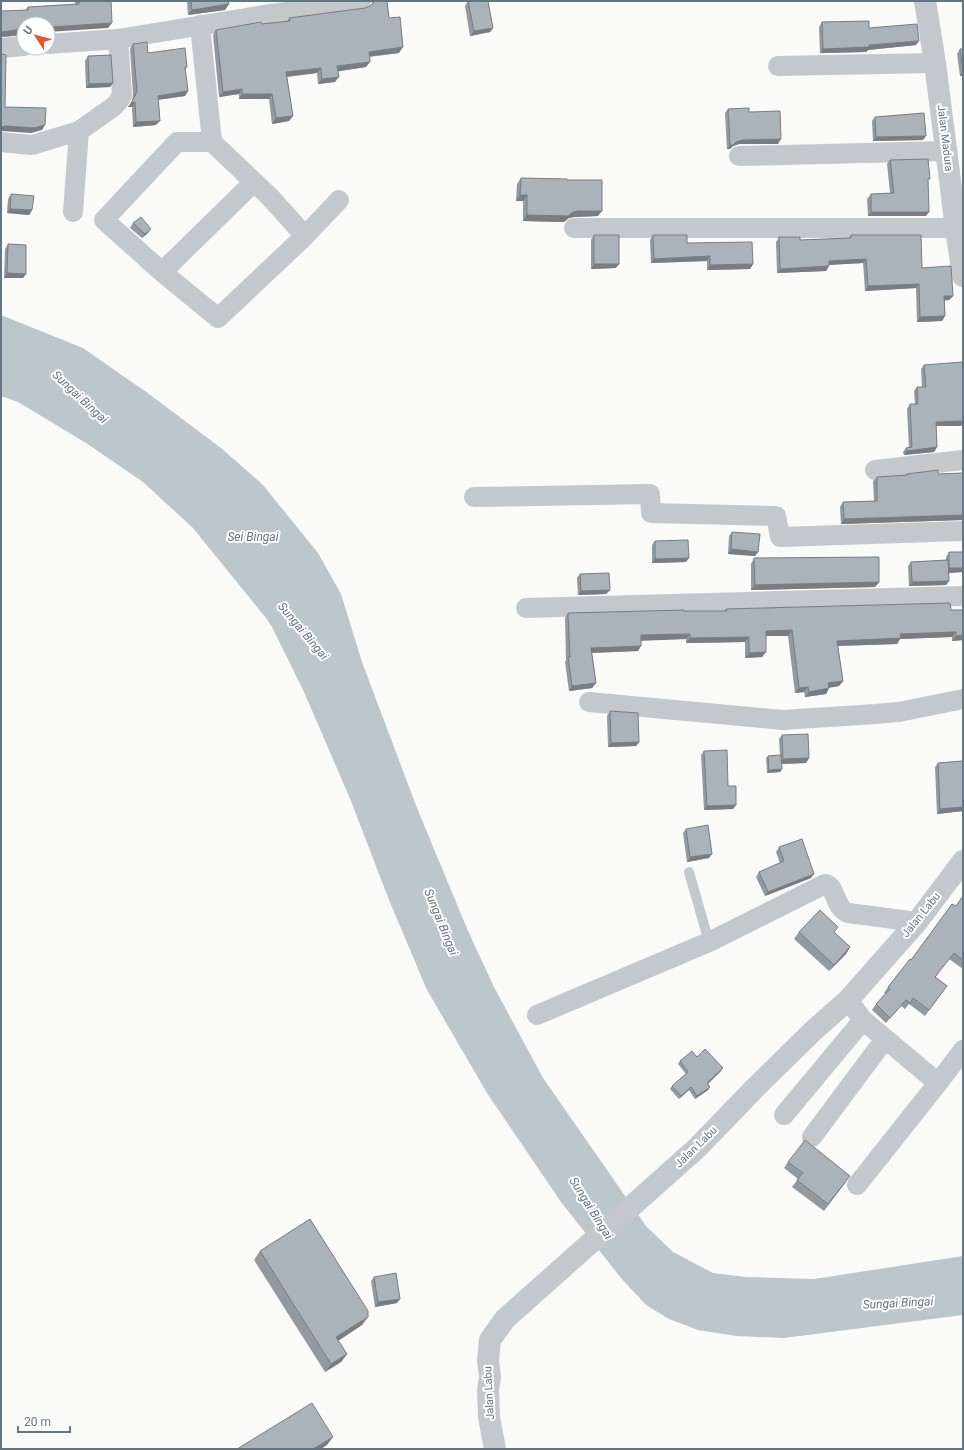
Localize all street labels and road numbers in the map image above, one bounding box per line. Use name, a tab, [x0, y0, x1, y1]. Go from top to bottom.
street label: Jalan Madura	[934, 104, 956, 172]
street label: Jalan Labu	[899, 890, 943, 940]
street label: Jalan Labu	[672, 1124, 720, 1170]
street label: Jalan Labu	[481, 1366, 497, 1420]

